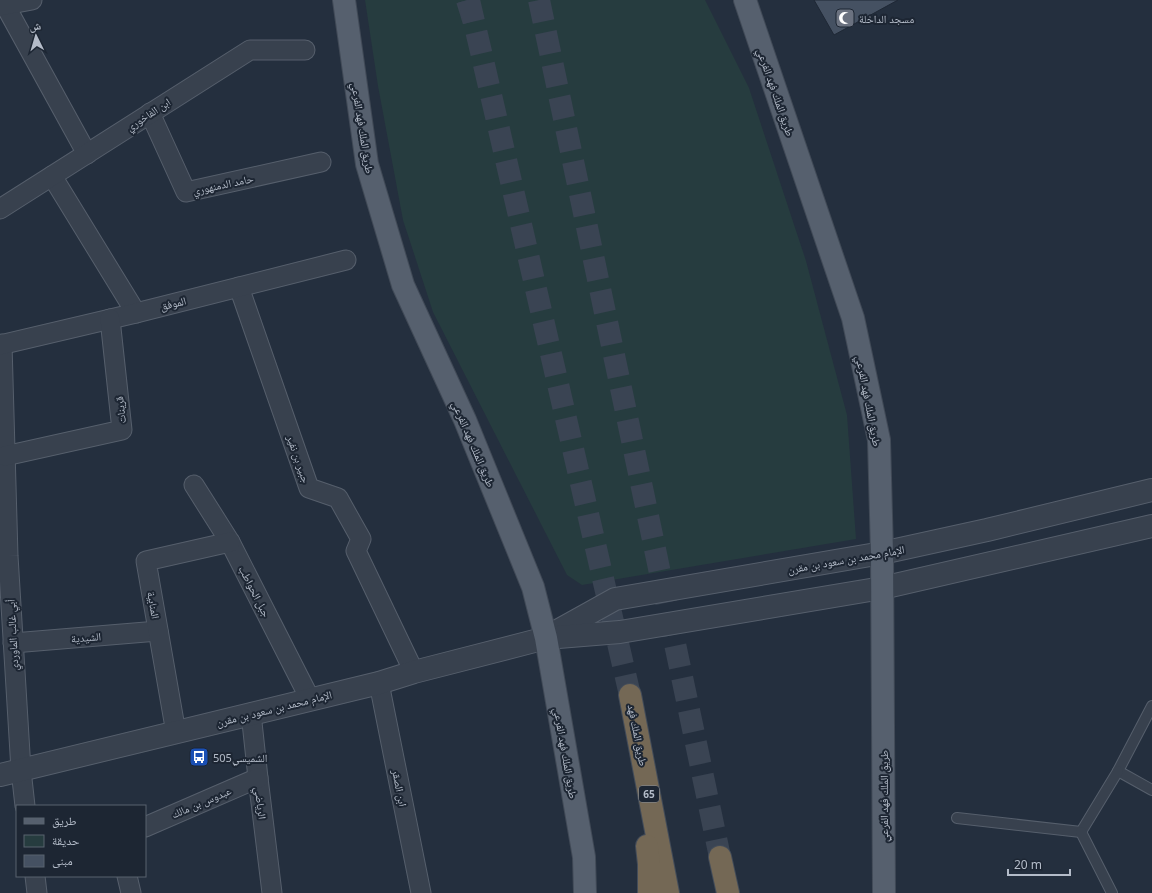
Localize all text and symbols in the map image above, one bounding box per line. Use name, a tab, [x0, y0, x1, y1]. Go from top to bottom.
mosque icon: مسجد الداخلة	[834, 7, 856, 29]
place label: مسجد الداخلة	[859, 11, 914, 26]
north arrow	[16, 16, 56, 56]
text: ش	[29, 18, 42, 35]
street label: طريق الملك فهد الفرعي	[752, 46, 798, 139]
street label: طريق الملك فهد الفرعي	[347, 81, 378, 175]
street label: ابن الفاخوري	[123, 94, 174, 135]
street label: حامد الدمنهوري	[191, 170, 255, 200]
street label: الموفق	[158, 293, 188, 313]
street label: طريق الملك فهد الفرعي	[851, 354, 885, 448]
street label: قرينات	[111, 395, 129, 424]
street label: طريق الملك فهد الفرعي	[447, 399, 499, 490]
street label: جبير بن نفير	[284, 432, 314, 485]
street label: الإمام محمد بن سعود بن مقرن	[786, 541, 906, 577]
street label: جبل الحواطب	[236, 563, 274, 619]
street label: المنابية	[144, 590, 164, 620]
street label: أبي غالب الماوردي	[3, 599, 23, 671]
street label: الشيدية	[70, 628, 102, 646]
street label: الإمام محمد بن سعود بن مقرن	[215, 686, 333, 730]
street label: طريق الملك فهد	[625, 703, 651, 767]
street label: طريق الملك فهد الفرعي	[549, 706, 581, 800]
bus stop icon: الشميسي505	[188, 746, 210, 768]
place label: الشميسي505	[213, 750, 268, 766]
street label: طريق الملك فهد الفرعي	[876, 750, 892, 842]
street label: ابن الصقر	[389, 767, 411, 808]
street label: عبدوس بن مالك	[169, 782, 234, 821]
street label: الرياضي	[250, 786, 270, 820]
road number: 65	[639, 786, 659, 802]
legend	[16, 805, 146, 877]
text: طريق	[52, 812, 77, 829]
text: حديقة	[52, 832, 80, 849]
scale bar	[1008, 851, 1070, 877]
text: مبنى	[52, 852, 73, 869]
text: 20 m	[1014, 856, 1042, 873]

